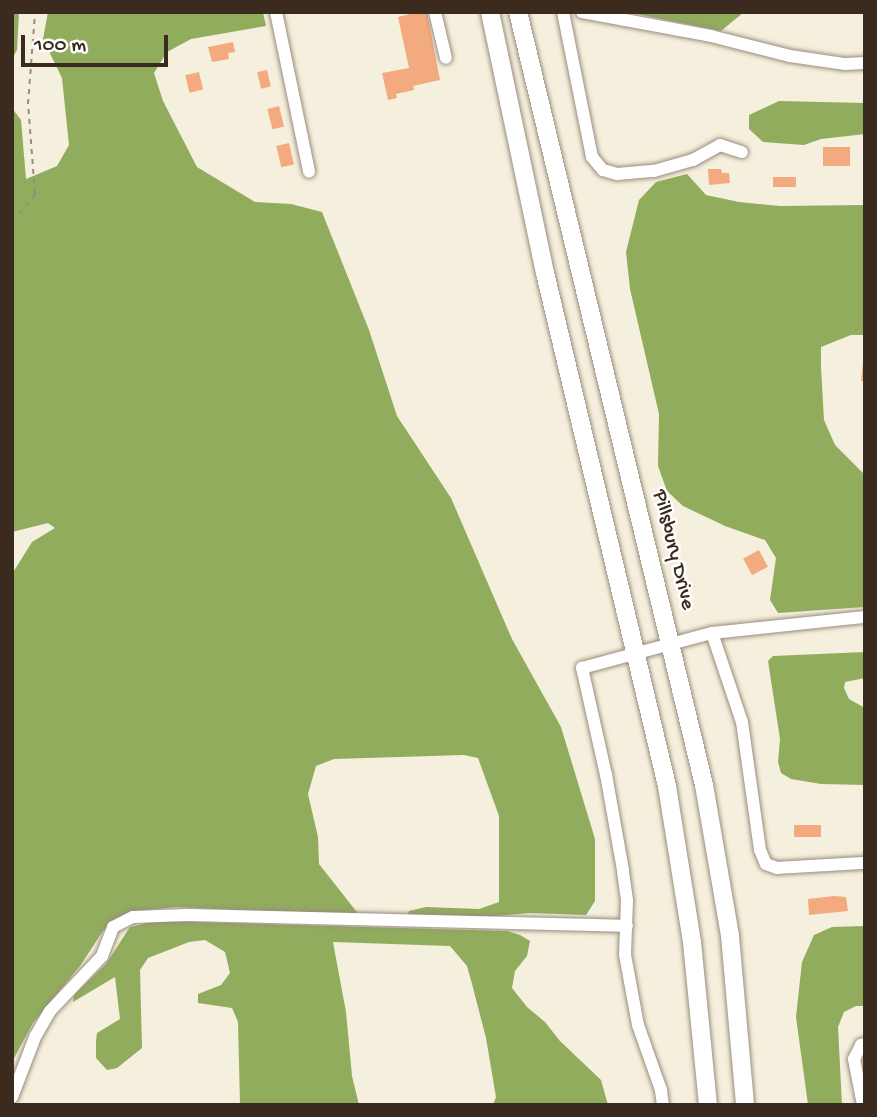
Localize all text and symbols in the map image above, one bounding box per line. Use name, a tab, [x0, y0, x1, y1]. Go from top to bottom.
scale bar	[24, 21, 172, 65]
text: 100 m	[34, 34, 86, 59]
street label: Pillsbury Drive	[645, 487, 699, 613]

